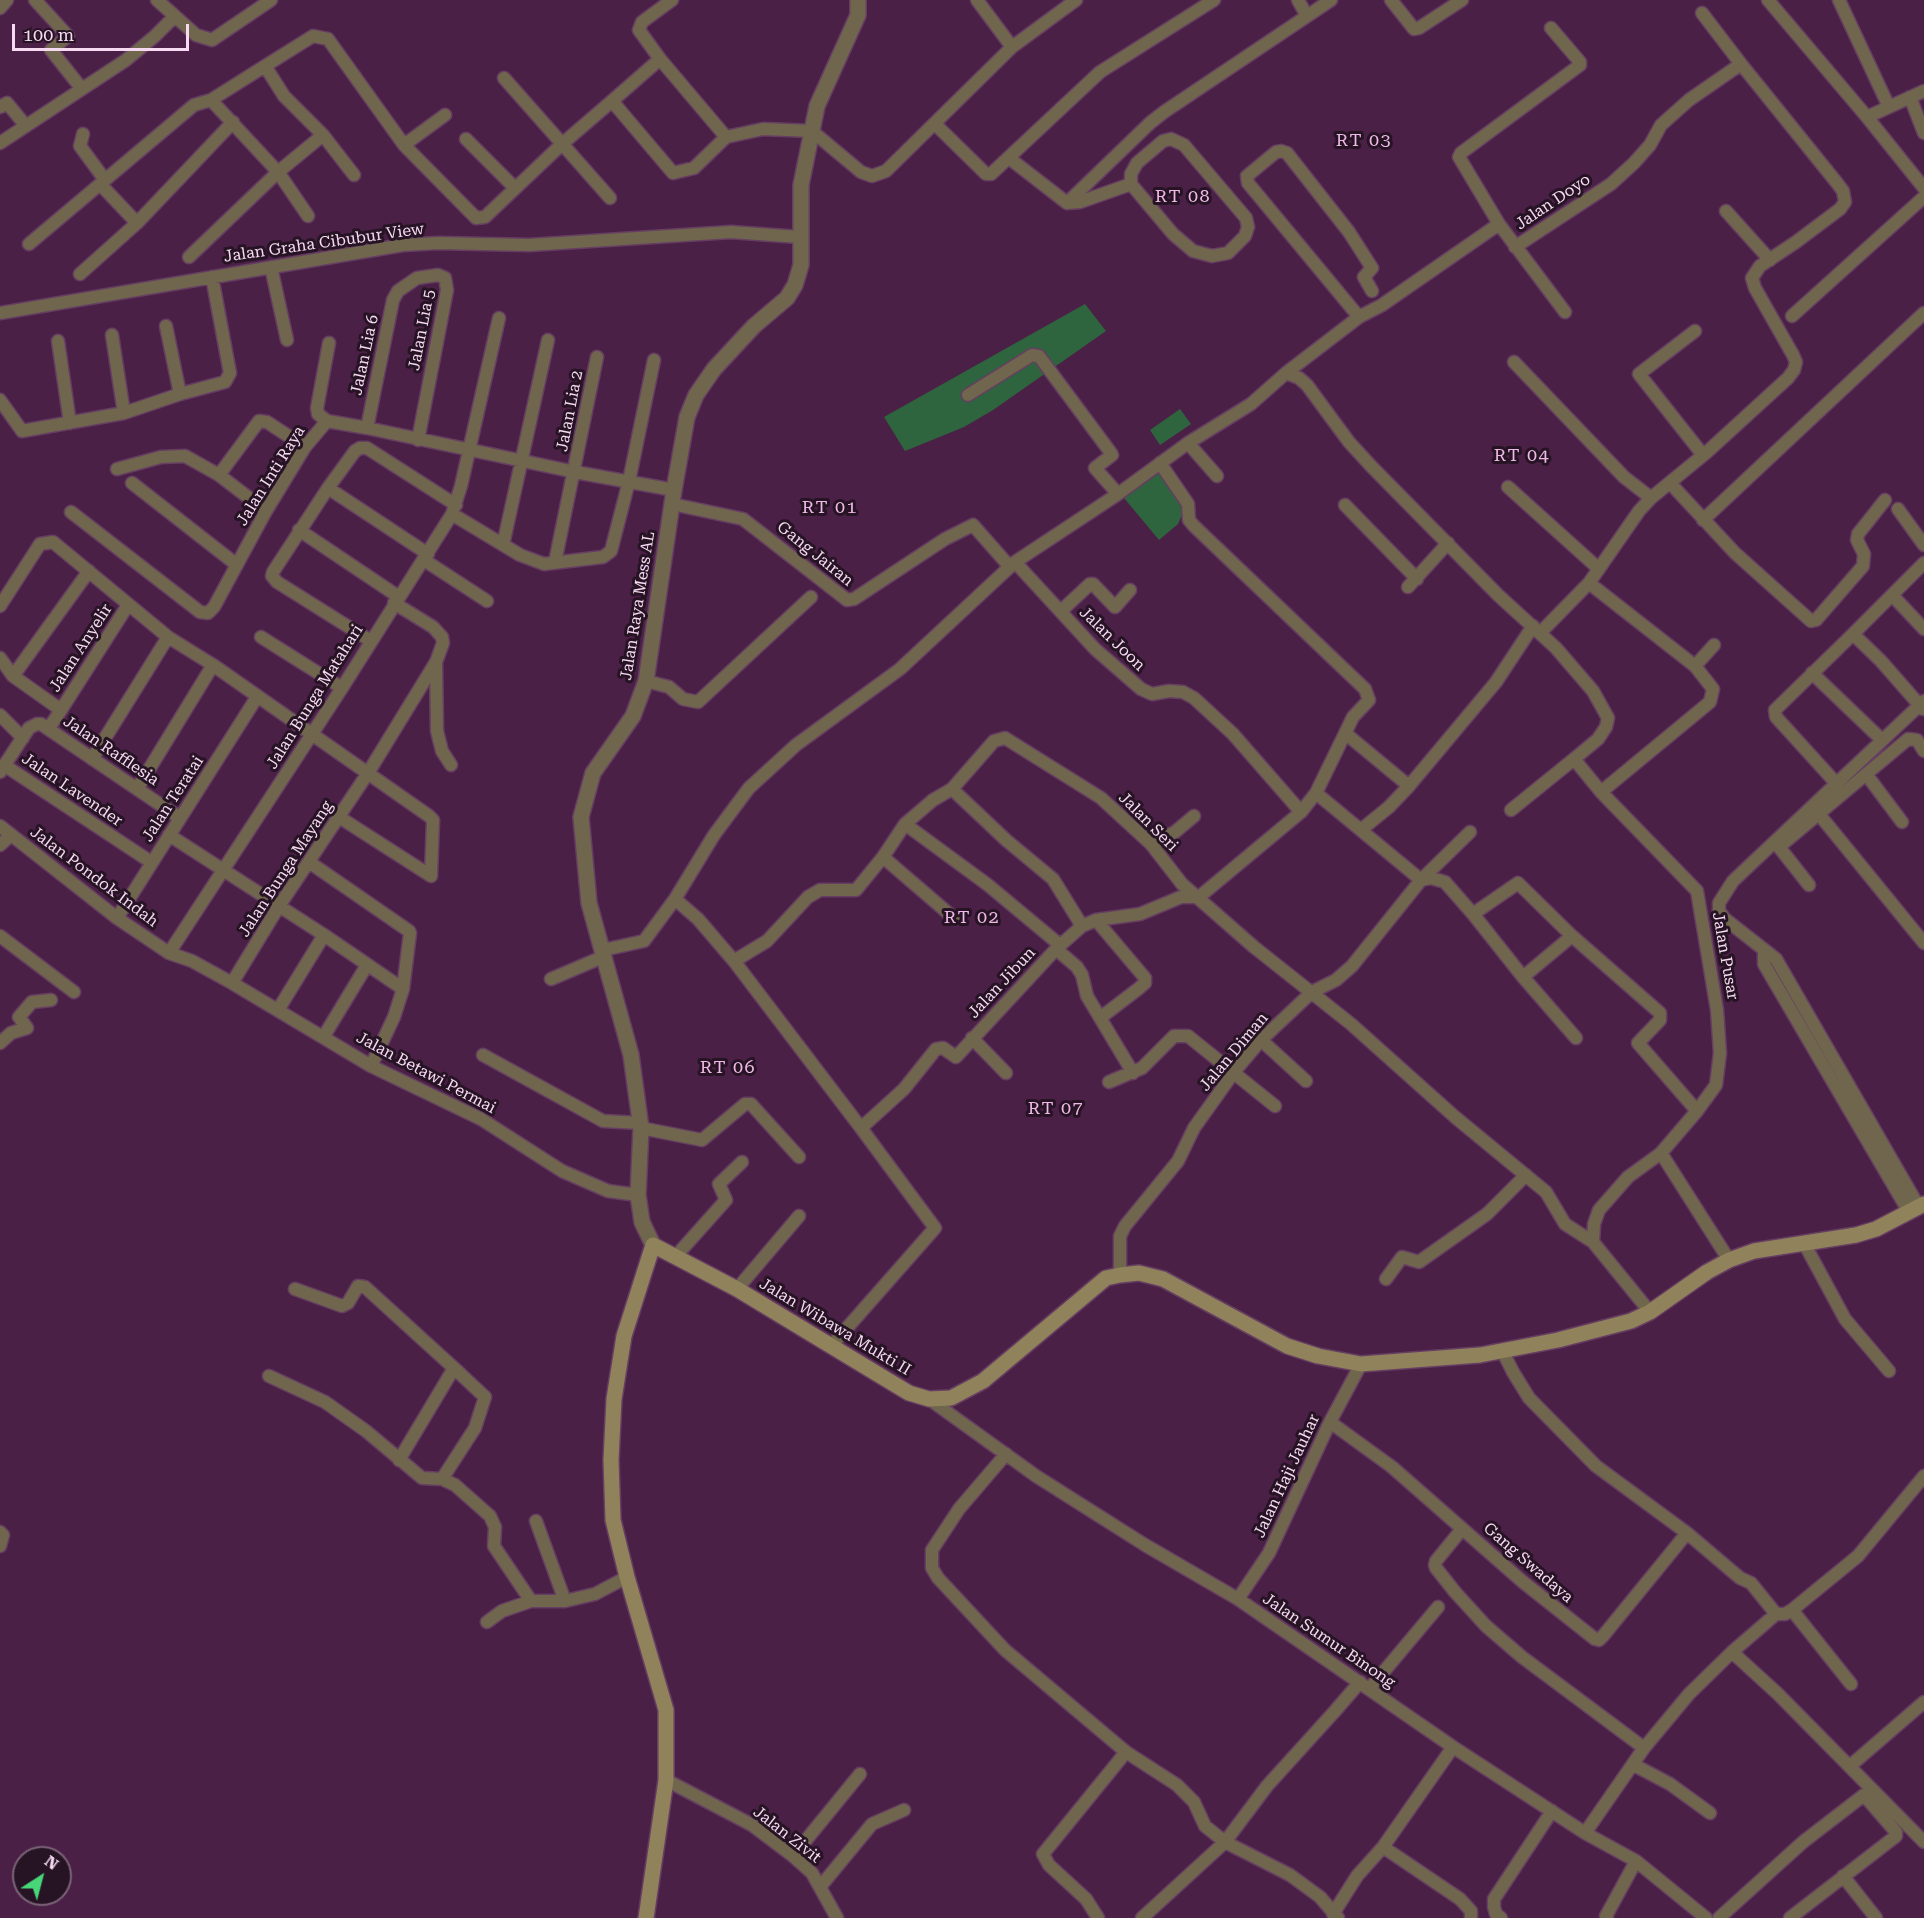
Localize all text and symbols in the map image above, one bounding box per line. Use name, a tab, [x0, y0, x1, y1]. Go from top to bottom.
scale bar	[15, 12, 192, 50]
text: 100 m	[23, 24, 74, 45]
district label: RT 03	[1336, 130, 1392, 152]
street label: Jalan Doyo	[1512, 170, 1594, 234]
district label: RT 08	[1155, 186, 1211, 208]
street label: Jalan Graha Cibubur View	[223, 219, 425, 267]
street label: Jalan Lia 5	[405, 288, 439, 372]
street label: Jalan Lia 6	[347, 313, 383, 397]
street label: Jalan Lia 2	[553, 369, 587, 453]
street label: Jalan Inti Raya	[233, 423, 309, 529]
district label: RT 04	[1494, 445, 1550, 467]
district label: RT 01	[802, 497, 858, 519]
street label: Gang Jairan	[773, 517, 857, 591]
street label: Jalan Raya Mess AL	[617, 530, 659, 682]
street label: Jalan Anyelir	[45, 600, 117, 696]
street label: Jalan Joon	[1075, 603, 1149, 675]
street label: Jalan Bunga Matahari	[263, 621, 367, 773]
street label: Jalan Rafflesia	[60, 712, 162, 790]
street label: Jalan Lavender	[18, 749, 126, 831]
street label: Jalan Teratai	[138, 753, 208, 845]
street label: Jalan Seri	[1114, 788, 1182, 856]
street label: Jalan Bunga Mayang	[235, 797, 337, 941]
street label: Jalan Pondok Indah	[26, 823, 162, 931]
district label: RT 02	[944, 907, 1000, 929]
street label: Jalan Pusar	[1708, 911, 1742, 1001]
street label: Jalan Jibun	[964, 944, 1040, 1022]
street label: Jalan Diman	[1196, 1009, 1272, 1095]
street label: Jalan Betawi Permai	[353, 1028, 499, 1118]
district label: RT 06	[700, 1057, 756, 1079]
district label: RT 07	[1028, 1098, 1084, 1120]
street label: Jalan Wibawa Mukti II	[756, 1274, 914, 1380]
street label: Jalan Haji Jauhar	[1250, 1411, 1324, 1541]
street label: Gang Swadaya	[1479, 1519, 1577, 1607]
street label: Jalan Sumur Binong	[1259, 1590, 1399, 1692]
street label: Jalan Zivit	[749, 1803, 825, 1867]
north arrow	[12, 1846, 72, 1906]
text: N	[41, 1851, 62, 1874]

